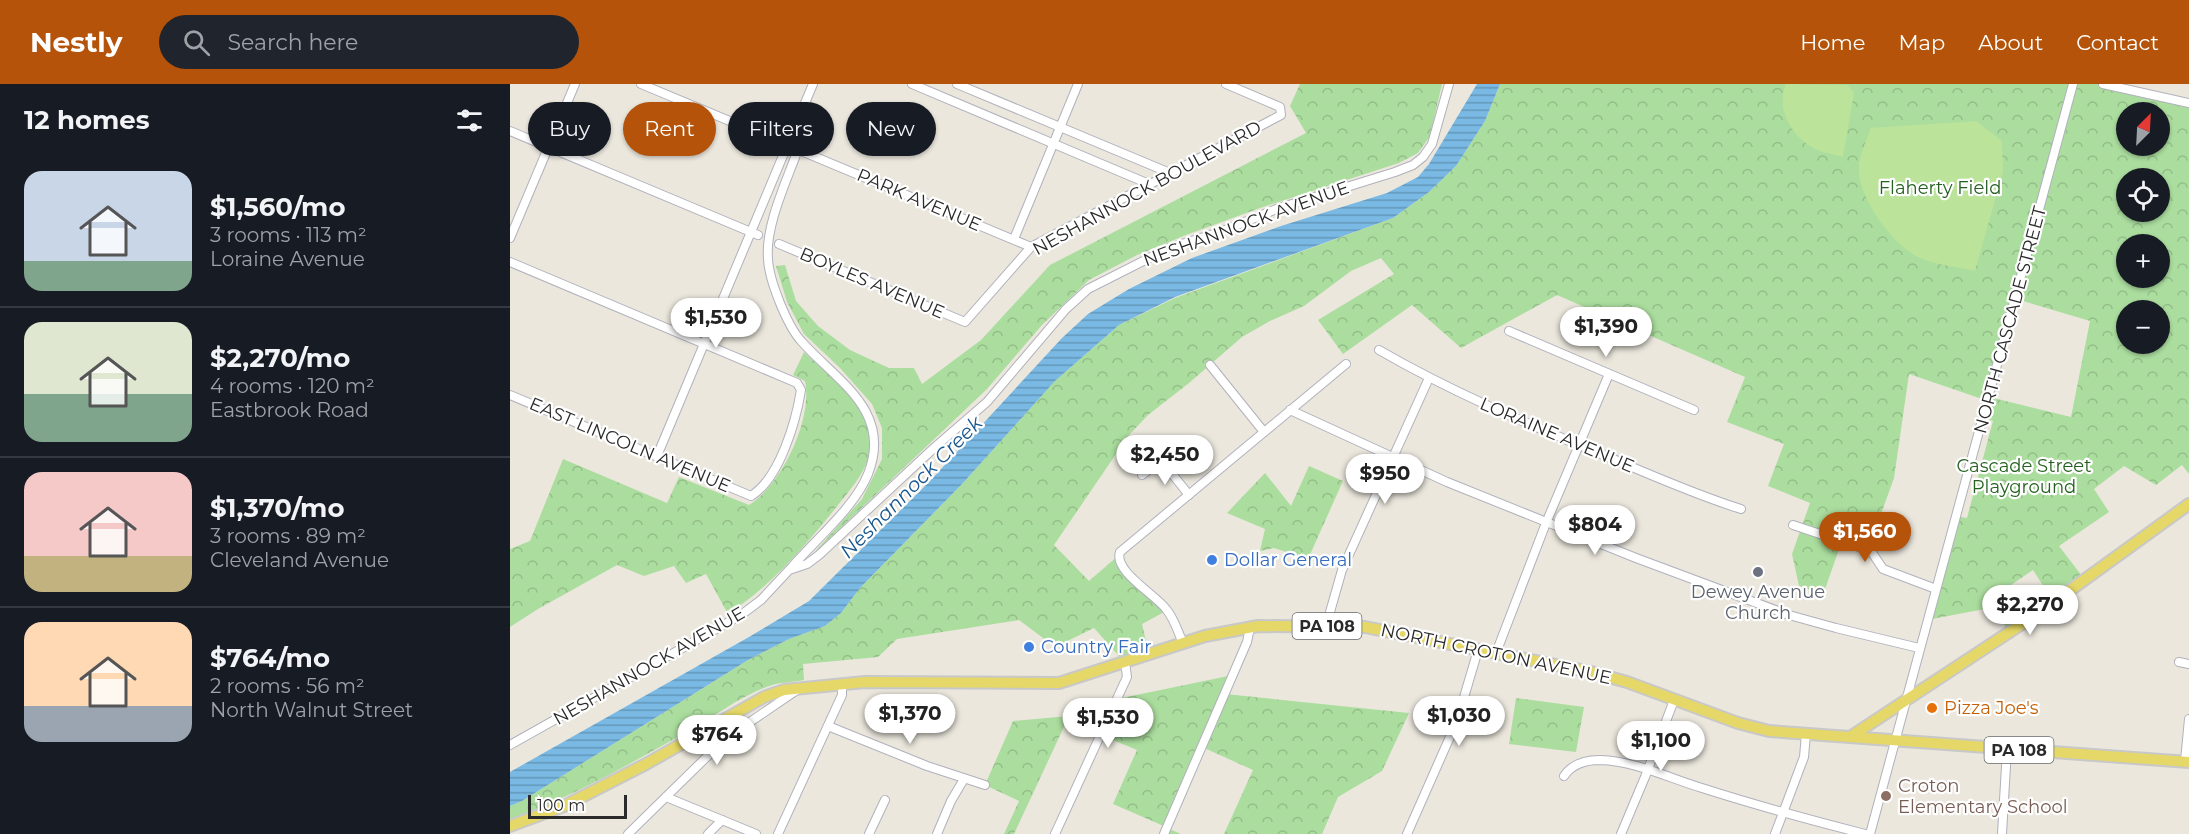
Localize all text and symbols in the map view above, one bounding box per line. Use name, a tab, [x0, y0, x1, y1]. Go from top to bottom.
search box	[159, 15, 579, 69]
text: Nestly	[30, 25, 123, 59]
icon: search	[180, 26, 213, 59]
text: Search here	[228, 29, 358, 56]
text: Home	[1800, 30, 1865, 55]
text: Map	[1898, 30, 1945, 55]
text: About	[1978, 30, 2043, 55]
text: Contact	[2076, 30, 2159, 55]
chip: Buy	[528, 102, 611, 156]
chip: Rent	[623, 102, 716, 156]
chip: Filters	[728, 102, 834, 156]
chip: New	[846, 102, 936, 156]
north arrow	[2116, 102, 2170, 156]
map controls	[2116, 102, 2170, 354]
text: 12 homes	[24, 104, 150, 136]
icon: filters	[453, 104, 486, 137]
street label: NESHANNOCK BOULEVARD	[1029, 116, 1265, 260]
street label: PARK AVENUE	[853, 164, 985, 236]
button: locate	[2116, 168, 2170, 222]
street label: NESHANNOCK AVENUE	[1140, 176, 1352, 272]
park label: Flaherty Field	[1879, 177, 2001, 199]
text: $1,560/mo	[210, 191, 345, 223]
icon: home	[72, 195, 144, 267]
street label: NORTH CASCADE STREET	[1969, 203, 2051, 436]
text: 3 rooms · 113 m²	[210, 223, 367, 247]
button: +	[2116, 234, 2170, 288]
street label: BOYLES AVENUE	[796, 243, 948, 323]
text: Loraine Avenue	[210, 247, 365, 271]
pin: $1,530	[667, 298, 765, 349]
button: −	[2116, 300, 2170, 354]
text: $1,530	[685, 305, 747, 329]
pin: $1,390	[1557, 307, 1655, 358]
text: $1,390	[1574, 314, 1638, 338]
text: $2,270/mo	[210, 342, 350, 374]
icon: home	[72, 346, 144, 418]
text: 4 rooms · 120 m²	[210, 374, 375, 398]
street label: LORAINE AVENUE	[1476, 392, 1638, 478]
street label: EAST LINCOLN AVENUE	[526, 393, 734, 497]
text: Eastbrook Road	[210, 398, 369, 422]
water label: Neshannock Creek	[835, 410, 988, 563]
pin: $2,450	[1116, 435, 1214, 486]
text: $2,450	[1130, 442, 1200, 466]
pin: $950	[1349, 454, 1421, 505]
park label: Cascade Street Playground	[1957, 455, 2092, 498]
text: $950	[1360, 461, 1410, 485]
text: $1,370/mo	[210, 492, 344, 524]
icon: home	[72, 496, 144, 568]
pin: $804	[1559, 505, 1631, 556]
text: $804	[1568, 512, 1622, 536]
pin: $1,560	[1816, 512, 1914, 563]
text: $1,560	[1833, 519, 1897, 543]
text: 3 rooms · 89 m²	[210, 524, 366, 548]
text: Cleveland Avenue	[210, 548, 389, 572]
place label: Dollar General	[1224, 549, 1352, 571]
marker: Dollar General	[1205, 553, 1219, 567]
marker: Dewey Avenue Church	[1751, 565, 1765, 579]
place label: Dewey Avenue Church	[1691, 581, 1825, 624]
pin: $2,270	[1981, 585, 2079, 636]
text: $2,270	[1996, 592, 2064, 616]
street label: NESHANNOCK AVENUE	[549, 602, 749, 730]
road number: PA 108	[1292, 613, 1362, 639]
street label: NORTH CROTON AVENUE	[1379, 619, 1613, 689]
place label: Country Fair	[1041, 636, 1151, 658]
marker: Country Fair	[1022, 640, 1036, 654]
text: $764/mo	[210, 642, 330, 674]
icon: home	[72, 646, 144, 718]
text: 2 rooms · 56 m²	[210, 674, 365, 698]
pin: $1,370	[861, 694, 959, 745]
pin: $1,030	[1410, 696, 1508, 747]
place label: Pizza Joe's	[1944, 697, 2039, 719]
text: North Walnut Street	[210, 698, 413, 722]
pin: $1,530	[1059, 698, 1157, 749]
text: $1,370	[878, 701, 942, 725]
marker: Pizza Joe's	[1925, 701, 1939, 715]
text: $1,030	[1427, 703, 1491, 727]
text: $1,530	[1077, 705, 1139, 729]
pin: $764	[681, 715, 753, 766]
pin: $1,100	[1612, 721, 1710, 772]
text: $764	[691, 722, 743, 746]
text: $1,100	[1631, 728, 1691, 752]
road number: PA 108	[1984, 737, 2054, 763]
place label: Croton Elementary School	[1898, 775, 2068, 818]
marker: Croton Elementary School	[1879, 789, 1893, 803]
scale bar	[528, 792, 627, 820]
text: 100 m	[537, 796, 585, 815]

